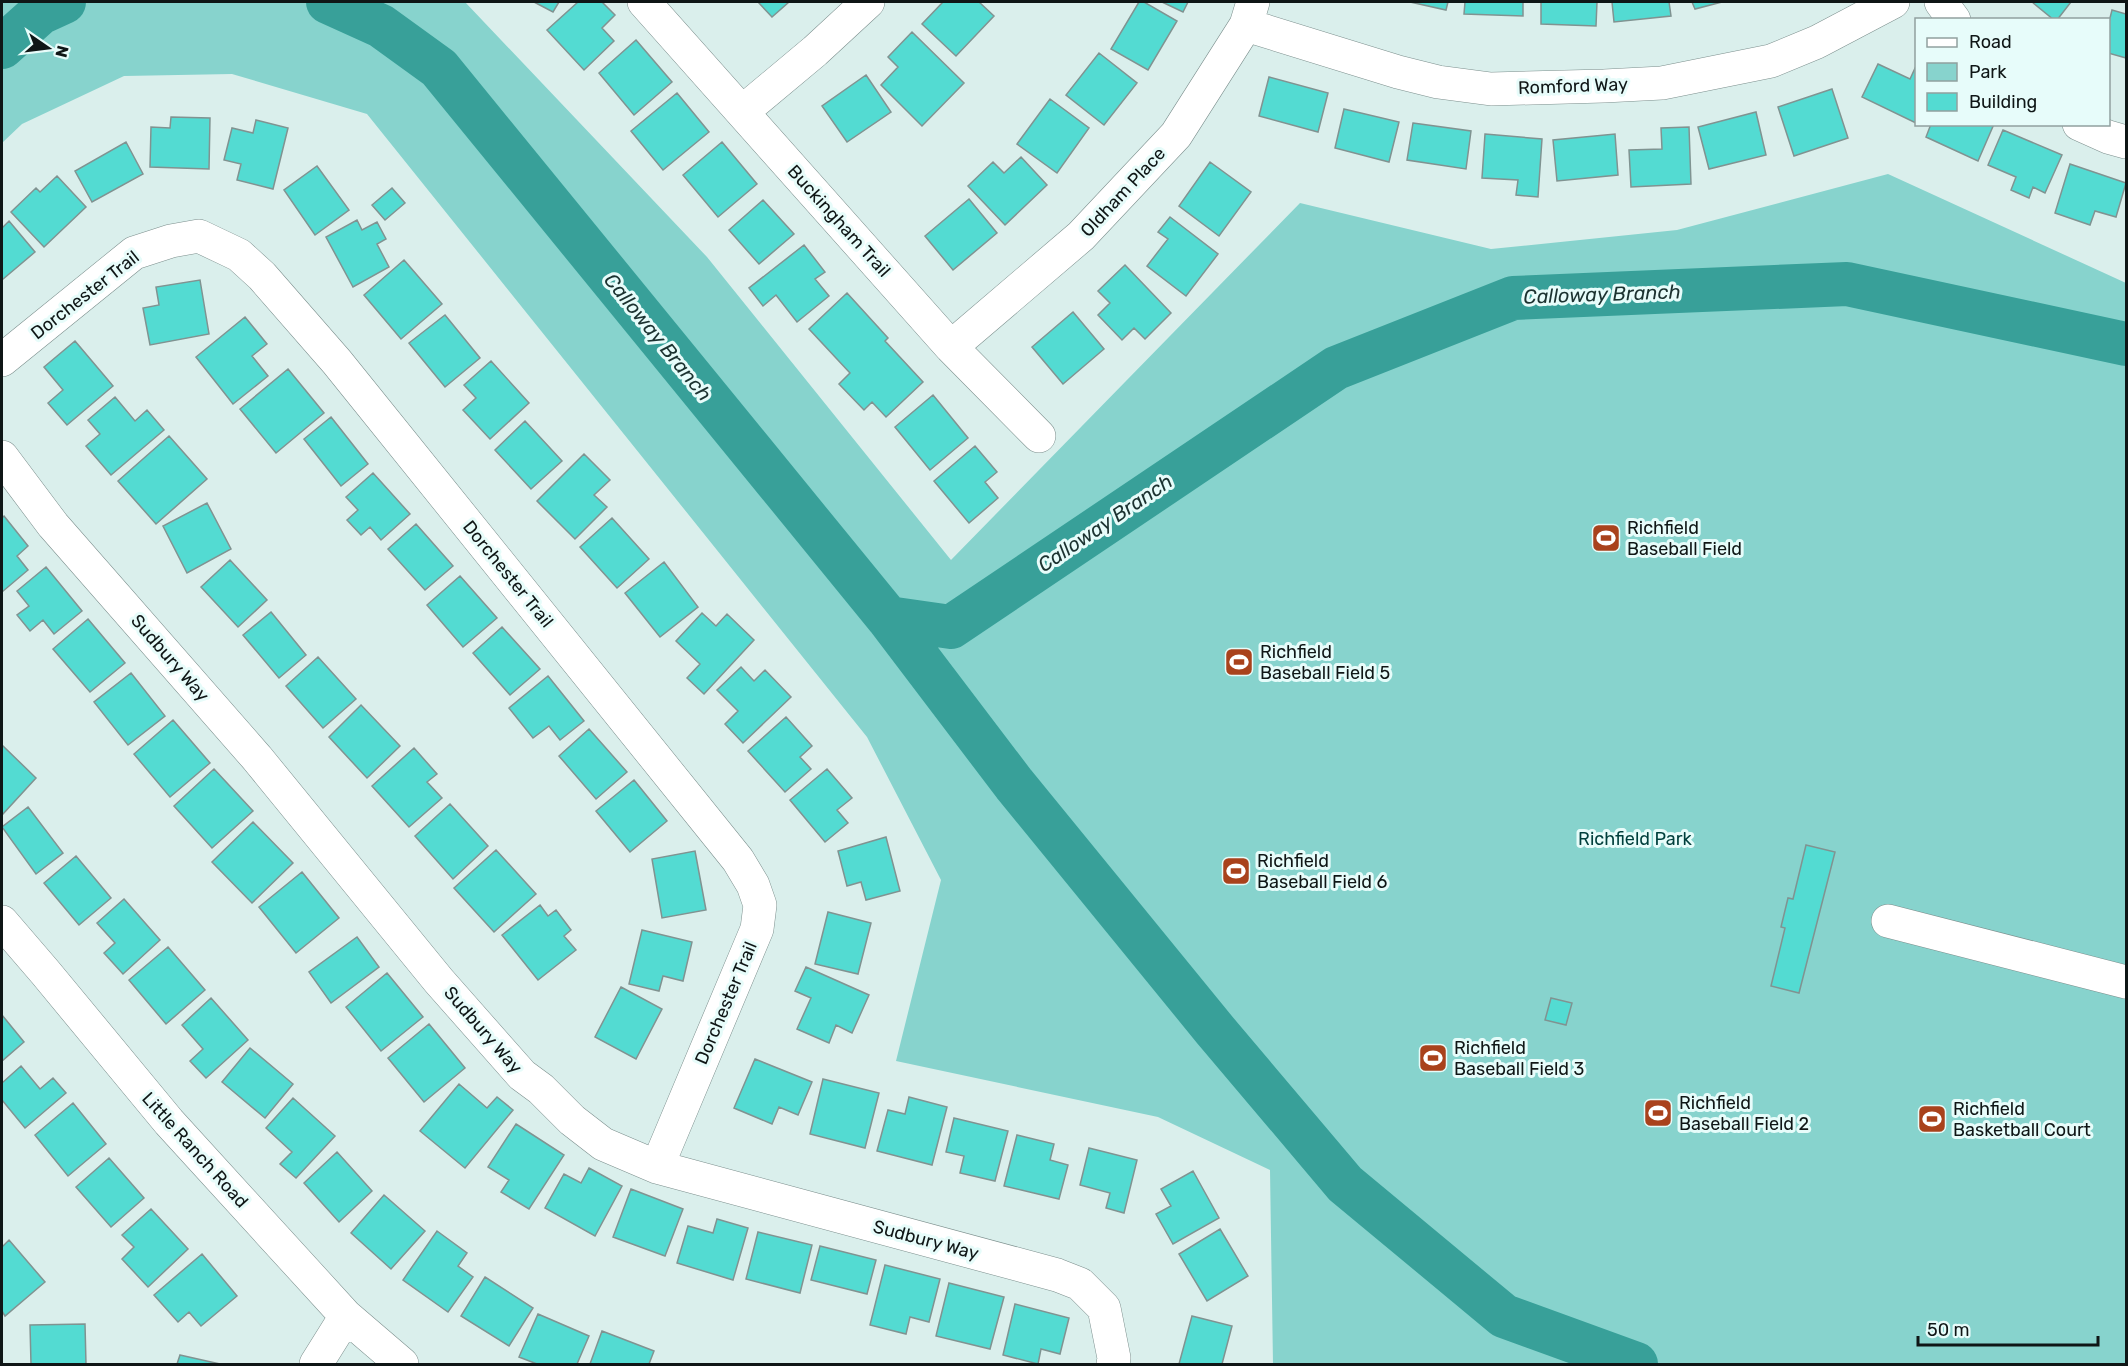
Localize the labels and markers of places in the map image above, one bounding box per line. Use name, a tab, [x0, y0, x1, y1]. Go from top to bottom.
place label: Richfield Baseball Field	[1627, 517, 1742, 560]
sports icon: Richfield Baseball Field	[1590, 522, 1622, 554]
place label: Richfield Baseball Field 5	[1260, 641, 1390, 684]
sports icon: Richfield Baseball Field 5	[1223, 646, 1255, 678]
place label: Richfield Baseball Field 6	[1257, 850, 1387, 893]
sports icon: Richfield Baseball Field 6	[1220, 855, 1252, 887]
place label: Richfield Baseball Field 3	[1454, 1037, 1584, 1080]
sports icon: Richfield Baseball Field 3	[1417, 1042, 1449, 1074]
place label: Richfield Baseball Field 2	[1679, 1092, 1809, 1135]
sports icon: Richfield Baseball Field 2	[1642, 1097, 1674, 1129]
place label: Richfield Basketball Court	[1953, 1098, 2091, 1141]
sports icon: Richfield Basketball Court	[1916, 1103, 1948, 1135]

